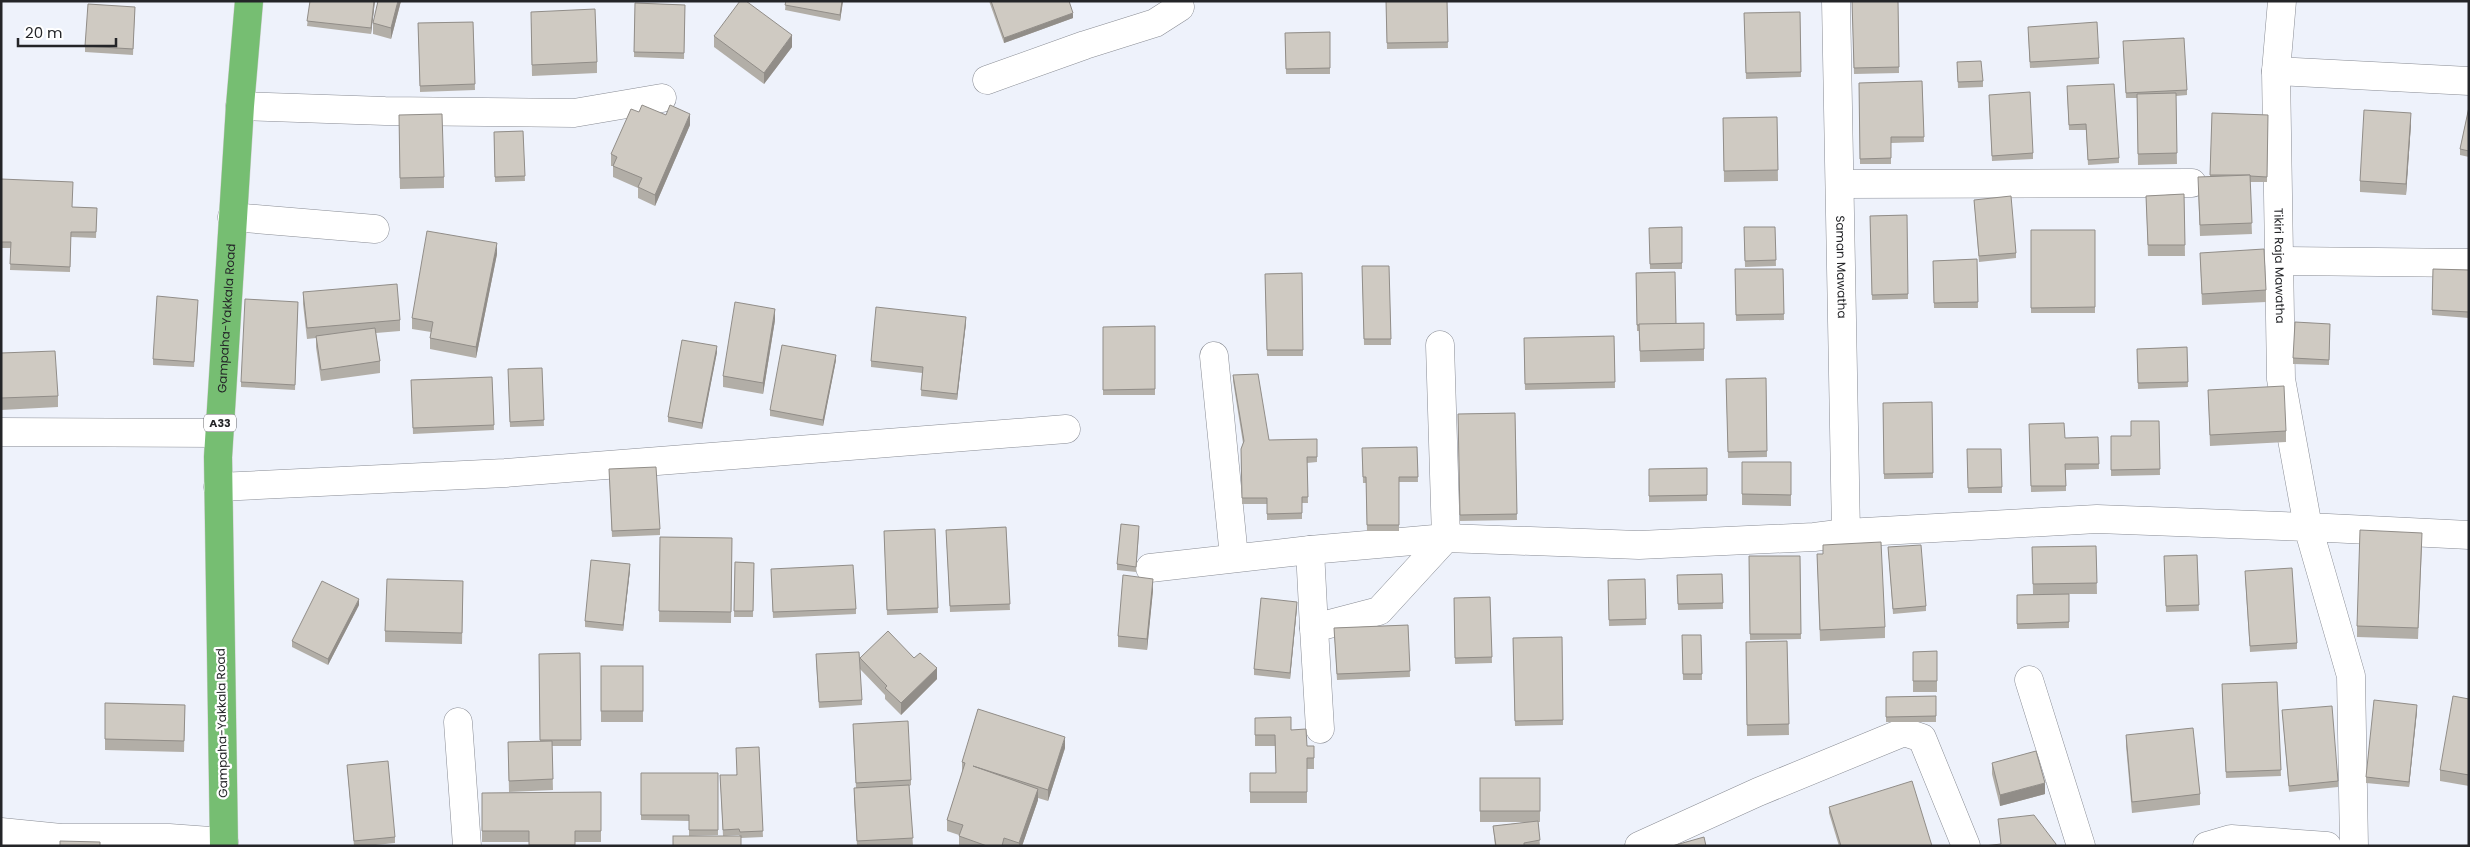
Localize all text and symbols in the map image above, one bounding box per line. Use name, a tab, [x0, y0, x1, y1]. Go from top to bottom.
scale bar	[18, 15, 115, 47]
text: 20 m	[25, 22, 63, 43]
street label: Tikiri Raja Mawatha	[2270, 208, 2289, 324]
street label: Saman Mawatha	[1832, 215, 1851, 319]
street label: Gampaha-Yakkala Road	[213, 243, 239, 394]
road number: A33	[204, 414, 236, 432]
street label: Gampaha-Yakkala Road	[212, 648, 231, 798]

